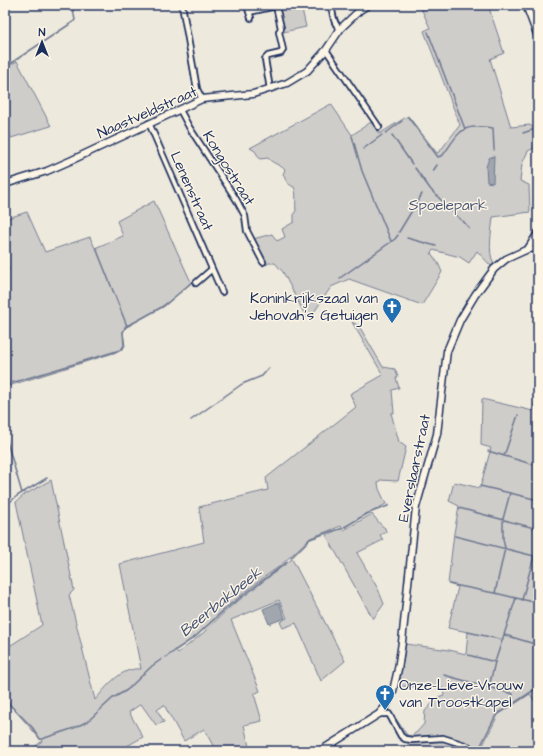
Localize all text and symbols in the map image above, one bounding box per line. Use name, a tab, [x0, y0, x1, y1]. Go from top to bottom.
north arrow	[22, 22, 62, 62]
text: N	[39, 25, 46, 40]
street label: Naastveldstraat	[94, 81, 201, 144]
street label: Kongostraat	[196, 127, 260, 210]
street label: Lenenstraat	[165, 148, 218, 234]
park label: Spoelepark	[409, 195, 487, 216]
place label: Koninkrijkszaal van Jehovah's Getuigen	[249, 288, 378, 327]
church icon: Koninkrijkszaal van Jehovah's Getuigen	[381, 296, 403, 324]
street label: Everslaarstraat	[393, 412, 436, 524]
water label: Beerbakbeek	[175, 561, 268, 642]
place label: Onze-Lieve-Vrouw van Troostkapel	[399, 675, 524, 713]
church icon: Onze-Lieve-Vrouw van Troostkapel	[374, 683, 396, 711]

